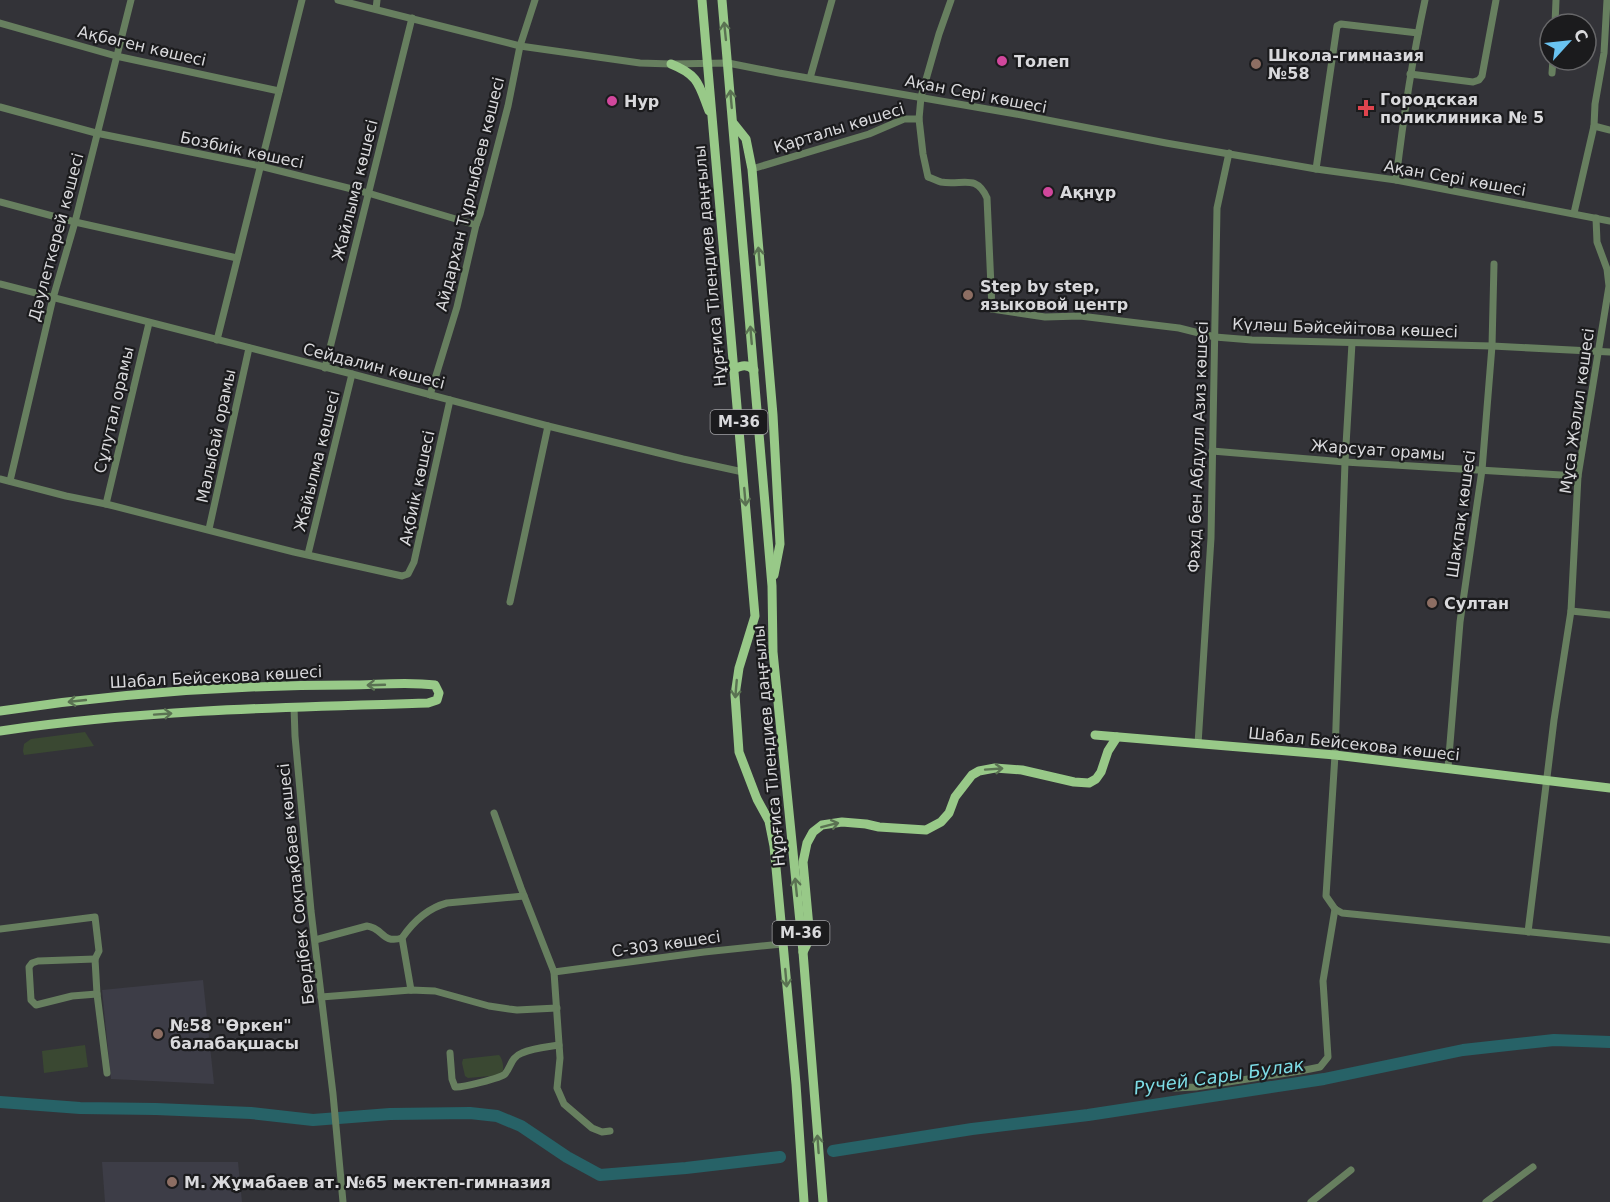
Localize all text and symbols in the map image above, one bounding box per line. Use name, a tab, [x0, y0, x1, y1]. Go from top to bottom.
north arrow	[1538, 12, 1598, 72]
street label: Ақбөген көшесі	[76, 22, 208, 70]
one-way arrow	[719, 22, 730, 42]
text: С	[1570, 26, 1592, 45]
place label: Школа-гимназия №58	[1268, 46, 1424, 83]
place label: Толеп	[1014, 52, 1070, 71]
marker: Толеп	[995, 54, 1009, 68]
marker: Школа-гимназия №58	[1249, 57, 1263, 71]
street label: Ақан Сері көшесі	[904, 71, 1048, 117]
street label: Айдархан Тұрлыбаев көшесі	[432, 75, 508, 313]
one-way arrow	[725, 89, 736, 109]
place label: Городская поликлиника № 5	[1380, 90, 1544, 127]
place label: Нур	[624, 92, 659, 111]
marker: Нур	[605, 94, 619, 108]
street label: Қарталы көшесі	[771, 99, 907, 157]
marker: Городская поликлиника № 5	[1357, 99, 1375, 117]
street label: Жайлыма көшесі	[328, 118, 382, 262]
street label: Бозбиік көшесі	[178, 128, 306, 172]
street label: Нұрғиса Тілендиев даңғылы	[690, 145, 730, 387]
street label: Дәулеткерей көшесі	[24, 151, 88, 323]
street label: Ақан Сері көшесі	[1383, 156, 1527, 200]
place label: Ақнұр	[1060, 183, 1116, 202]
marker: Ақнұр	[1041, 185, 1055, 199]
one-way arrow	[753, 246, 764, 266]
place label: Step by step, языковой центр	[980, 277, 1128, 314]
marker: Step by step, языковой центр	[961, 288, 975, 302]
street label: Күләш Бәйсейітова көшесі	[1232, 315, 1458, 341]
street label: Фахд бен Абдулл Азиз көшесі	[1184, 321, 1212, 573]
one-way arrow	[745, 325, 756, 345]
street label: Мұса Жәлил көшесі	[1556, 327, 1598, 495]
street label: Сейдалин көшесі	[301, 339, 447, 393]
street label: Сұлутал орамы	[90, 345, 138, 475]
street label: Малыбай орамы	[193, 367, 239, 505]
street label: Жайылма көшесі	[290, 389, 344, 533]
road number: M-36	[710, 410, 768, 434]
street label: Ақбиік көшесі	[396, 429, 438, 547]
street label: Жарсуат орамы	[1310, 436, 1446, 464]
street label: Шақпақ көшесі	[1443, 449, 1479, 579]
one-way arrow	[740, 487, 751, 507]
place label: Султан	[1444, 594, 1509, 613]
marker: Султан	[1425, 596, 1439, 610]
street label: Нұрғиса Тілендиев даңғылы	[749, 625, 789, 867]
street label: Шабал Бейсекова көшесі	[109, 662, 323, 692]
one-way arrow	[367, 679, 387, 690]
one-way arrow	[730, 679, 741, 699]
one-way arrow	[67, 696, 87, 707]
one-way arrow	[152, 708, 172, 719]
street label: Шабал Бейсекова көшесі	[1247, 723, 1461, 765]
street label: Бердібек Соқпақбаев көшесі	[274, 762, 318, 1006]
one-way arrow	[984, 763, 1004, 774]
one-way arrow	[820, 818, 839, 830]
one-way arrow	[790, 877, 801, 897]
road number: M-36	[772, 921, 830, 945]
street label: С-303 көшесі	[610, 927, 722, 961]
one-way arrow	[781, 968, 792, 988]
place label: №58 "Өркен" балабақшасы	[170, 1016, 299, 1053]
marker: №58 "Өркен" балабақшасы	[151, 1027, 165, 1041]
water label: Ручей Сары Булак	[1132, 1054, 1306, 1098]
one-way arrow	[812, 1134, 823, 1154]
place label: М. Жұмабаев ат. №65 мектеп-гимназия	[184, 1173, 551, 1192]
marker: М. Жұмабаев ат. №65 мектеп-гимназия	[165, 1175, 179, 1189]

